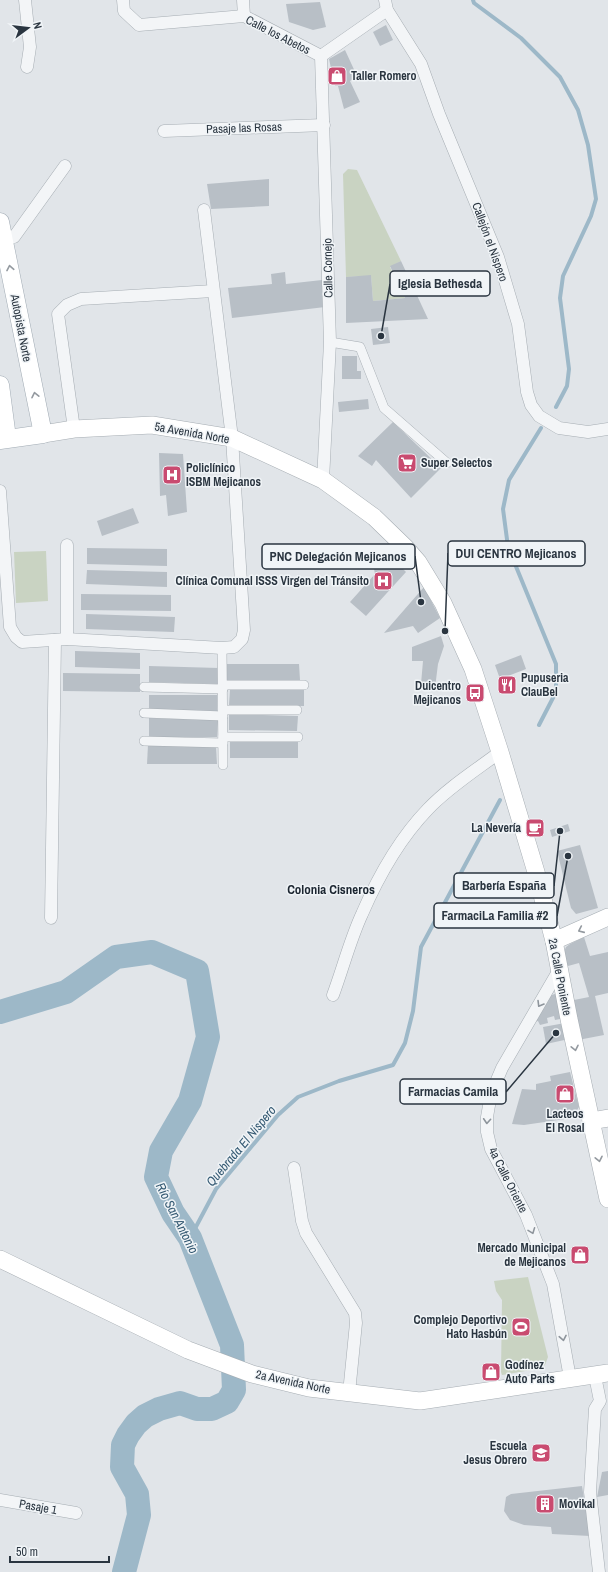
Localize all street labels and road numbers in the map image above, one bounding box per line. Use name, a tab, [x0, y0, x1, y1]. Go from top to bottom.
street label: Calle los Abetos	[243, 12, 313, 58]
street label: Pasaje las Rosas	[206, 119, 282, 137]
street label: Callejón el Nispero	[468, 200, 512, 284]
street label: Calle Cornejo	[319, 238, 337, 298]
street label: Autopista Norte	[6, 292, 35, 363]
street label: 5a Avenida Norte	[153, 419, 231, 447]
street label: 2a Calle Poniente	[545, 937, 575, 1017]
street label: 4a Calle Oriente	[485, 1144, 531, 1216]
street label: 2a Avenida Norte	[254, 1366, 332, 1398]
street label: Pasaje 1	[18, 1496, 59, 1518]

